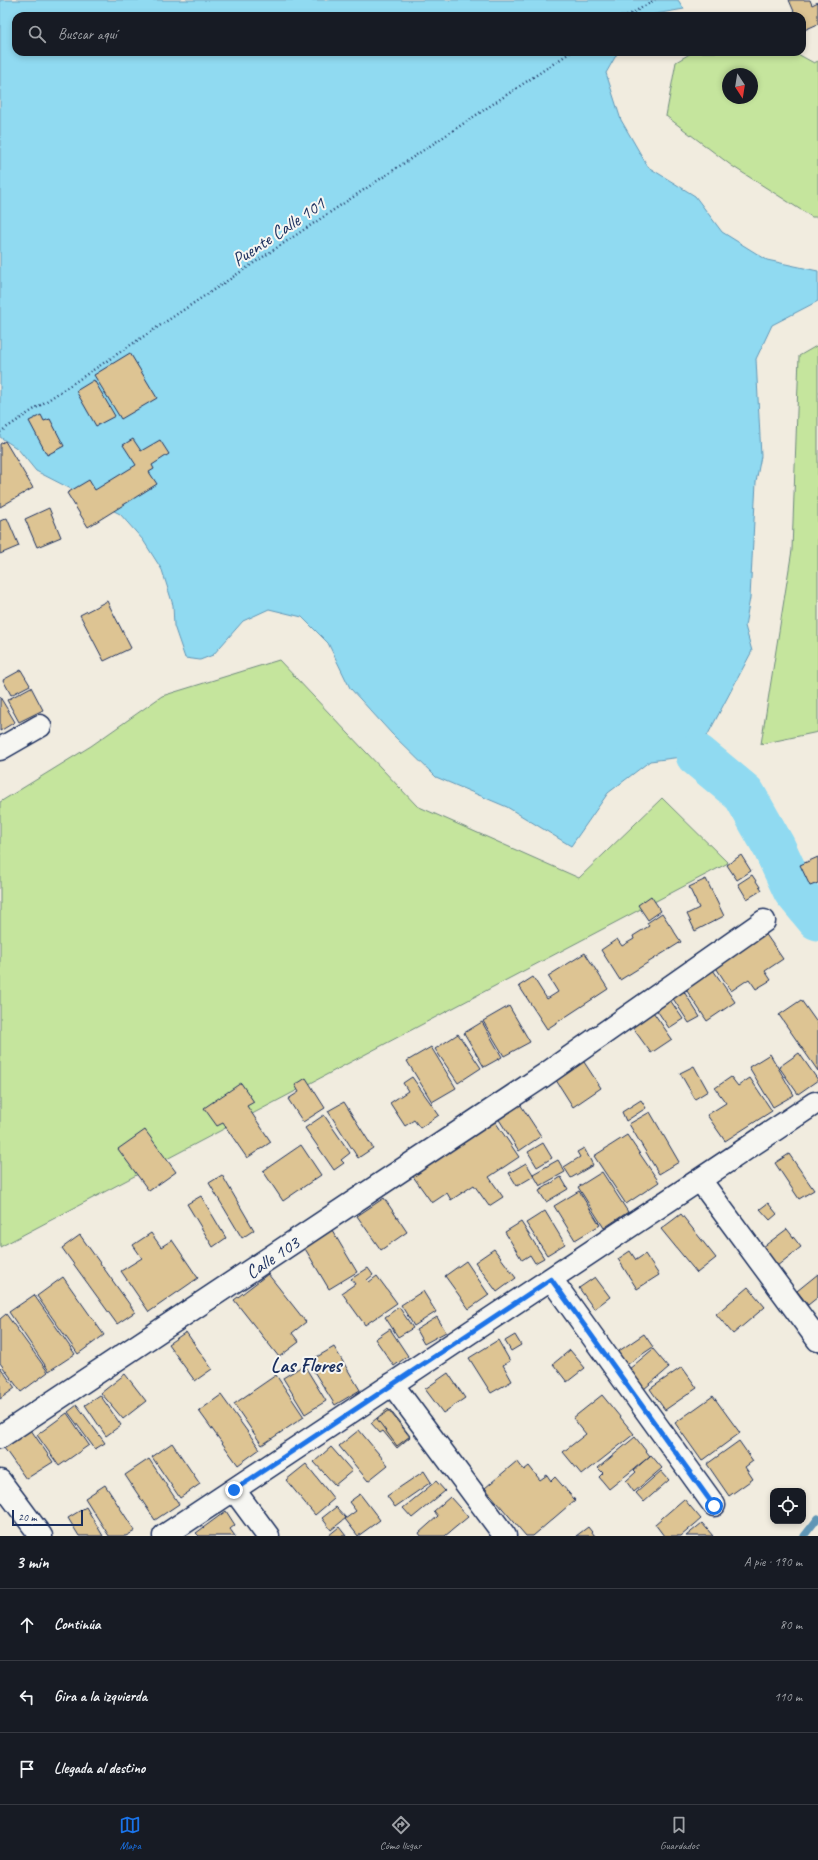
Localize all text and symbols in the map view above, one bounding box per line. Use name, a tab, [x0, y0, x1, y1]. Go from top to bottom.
search box	[12, 12, 806, 56]
icon: search	[26, 23, 48, 45]
text: Buscar aquí	[58, 25, 117, 44]
north arrow	[722, 68, 758, 104]
street label: Puente Calle 101	[227, 191, 331, 272]
street label: Calle 103	[241, 1230, 305, 1285]
district label: Las Flores	[271, 1353, 343, 1378]
route end	[225, 1481, 243, 1499]
map controls	[770, 1488, 806, 1524]
button: locate	[770, 1488, 806, 1524]
route start	[705, 1497, 723, 1515]
scale bar	[12, 1508, 83, 1527]
text: 20 m	[18, 1510, 37, 1524]
text: 3 min	[16, 1552, 49, 1573]
text: A pie · 190 m	[744, 1554, 802, 1570]
icon: ahead	[16, 1614, 38, 1636]
text: Continúa	[54, 1615, 101, 1634]
text: 80 m	[780, 1617, 802, 1633]
icon: left	[16, 1686, 38, 1708]
text: Gira a la izquierda	[54, 1687, 147, 1706]
text: 110 m	[774, 1689, 802, 1705]
icon: arrive	[16, 1758, 38, 1780]
text: Llegada al destino	[54, 1759, 145, 1778]
tab: Mapa	[119, 1814, 141, 1852]
tab: Cómo llegar	[380, 1814, 422, 1852]
tab: Guardados	[660, 1814, 699, 1852]

